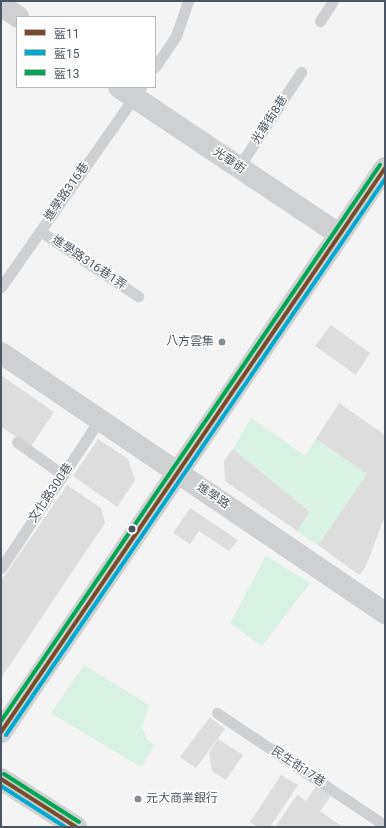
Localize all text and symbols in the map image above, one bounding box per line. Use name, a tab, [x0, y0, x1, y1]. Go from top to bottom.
legend	[16, 16, 156, 88]
text: 藍11	[54, 27, 80, 41]
text: 藍15	[54, 47, 80, 61]
text: 藍13	[54, 67, 80, 81]
street label: 光華街8巷	[249, 93, 291, 147]
street label: 光華街	[210, 145, 248, 177]
street label: 進學路316巷	[42, 160, 92, 224]
street label: 進學路316巷1弄	[49, 233, 129, 293]
place label: 八方雲集	[166, 335, 214, 349]
marker: 八方雲集	[217, 337, 227, 347]
street label: 文化路300巷	[26, 461, 76, 525]
street label: 進學路	[194, 480, 232, 512]
unlabelled marker	[127, 524, 137, 534]
street label: 民生街17巷	[268, 744, 328, 790]
place label: 元大商業銀行	[146, 792, 218, 806]
marker: 元大商業銀行	[133, 794, 143, 804]

